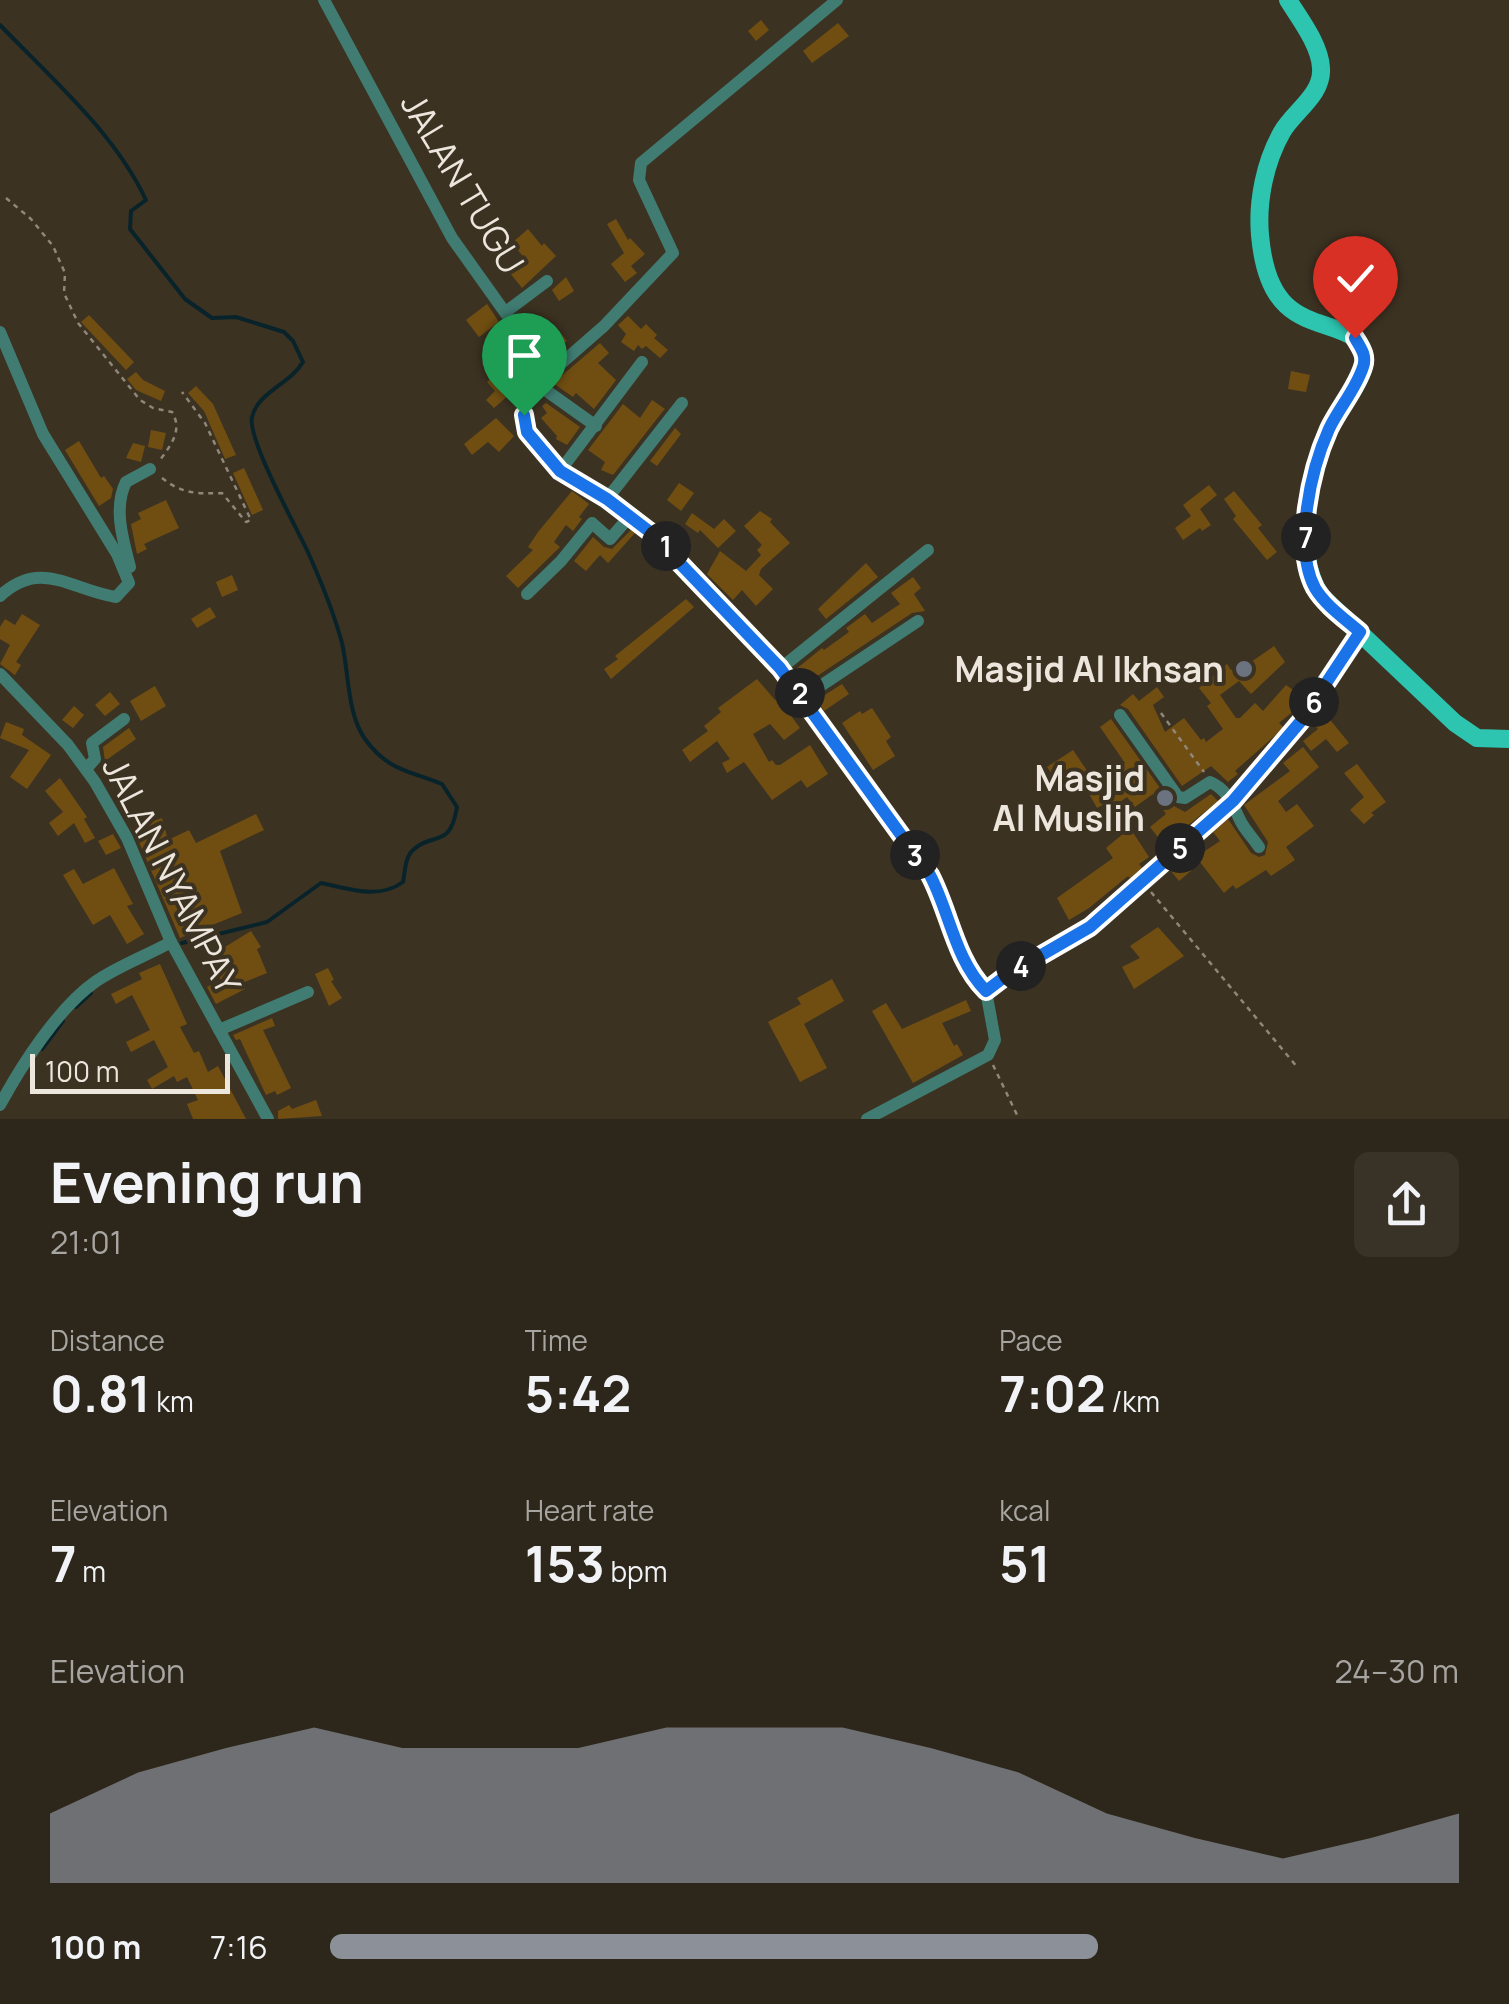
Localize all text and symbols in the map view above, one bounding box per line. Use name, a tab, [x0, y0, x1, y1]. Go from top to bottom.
street label: JALAN TUGU	[390, 83, 536, 283]
pin	[1313, 236, 1398, 339]
icon: check	[1328, 251, 1383, 306]
pin	[482, 313, 567, 416]
icon: arrive	[497, 328, 552, 383]
pin: 7	[1281, 512, 1331, 562]
text: 7	[1299, 518, 1313, 556]
pin: 1	[641, 521, 691, 571]
text: 1	[660, 527, 672, 565]
place label: Masjid Al Ikhsan	[955, 645, 1224, 693]
marker: Masjid Al Ikhsan	[1233, 658, 1255, 680]
pin: 2	[775, 668, 825, 718]
text: 2	[792, 674, 808, 712]
pin: 6	[1289, 677, 1339, 727]
text: 6	[1305, 683, 1323, 721]
street label: JALAN NYAMPAY	[92, 748, 253, 1002]
place label: Masjid Al Muslih	[992, 754, 1145, 842]
marker: Masjid Al Muslih	[1154, 787, 1176, 809]
pin: 5	[1155, 823, 1205, 873]
text: 5	[1172, 829, 1188, 867]
pin: 3	[890, 830, 940, 880]
text: 3	[907, 836, 923, 874]
pin: 4	[996, 941, 1046, 991]
text: 4	[1012, 947, 1030, 985]
scale bar	[30, 1049, 230, 1094]
text: 100 m	[45, 1052, 119, 1090]
text: Evening run	[50, 1144, 364, 1220]
button: share	[1354, 1152, 1459, 1257]
text: 21:01	[50, 1220, 122, 1264]
text: Distance	[50, 1321, 165, 1359]
text: Time	[525, 1321, 588, 1359]
text: Pace	[999, 1321, 1063, 1359]
text: 0.81	[50, 1359, 151, 1427]
text: 5:42	[525, 1359, 631, 1427]
text: 7:02	[999, 1359, 1106, 1427]
text: km	[151, 1382, 194, 1420]
text: /km	[1106, 1382, 1160, 1420]
text: Elevation	[50, 1491, 168, 1529]
text: Heart rate	[525, 1491, 654, 1529]
text: kcal	[999, 1491, 1050, 1529]
text: 7	[50, 1529, 77, 1597]
text: 153	[525, 1529, 605, 1597]
text: 51	[999, 1529, 1051, 1597]
text: m	[77, 1552, 106, 1590]
text: bpm	[605, 1552, 667, 1590]
text: Elevation	[50, 1649, 185, 1693]
text: 24–30 m	[1335, 1649, 1459, 1693]
text: 100 m	[50, 1925, 141, 1969]
text: 7:16	[210, 1925, 268, 1969]

